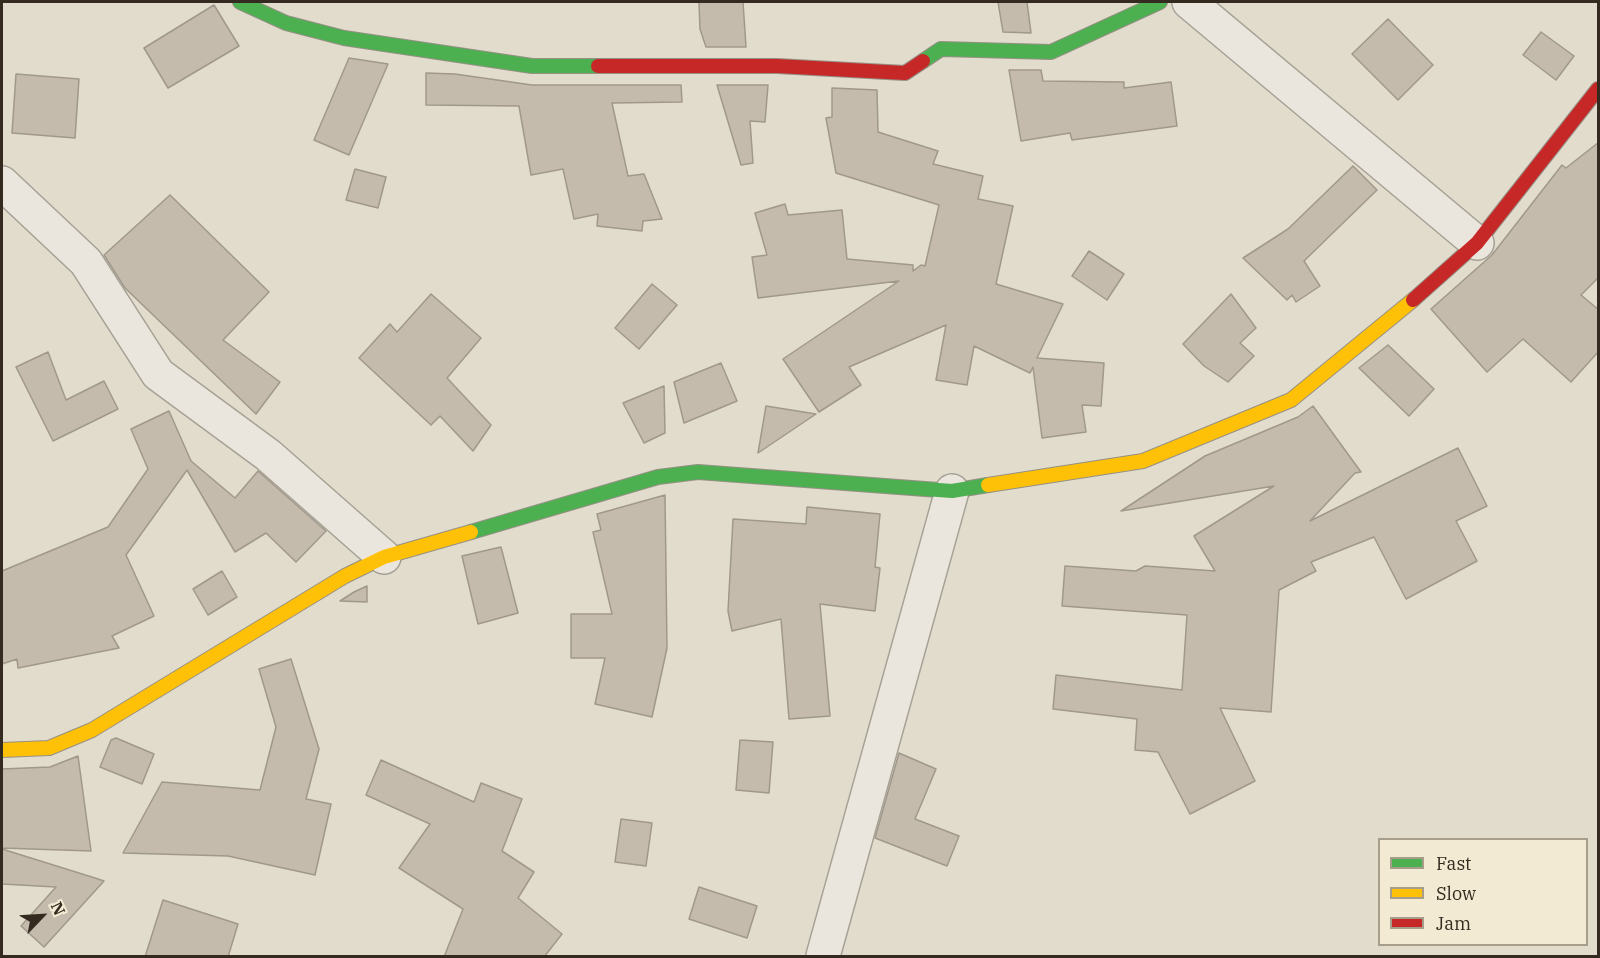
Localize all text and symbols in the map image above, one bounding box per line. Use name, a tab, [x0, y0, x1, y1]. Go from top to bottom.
legend	[1378, 838, 1588, 946]
text: Fast	[1436, 852, 1471, 875]
text: Slow	[1436, 882, 1476, 905]
north arrow	[12, 886, 72, 946]
text: N	[47, 898, 70, 918]
text: Jam	[1436, 912, 1471, 935]

